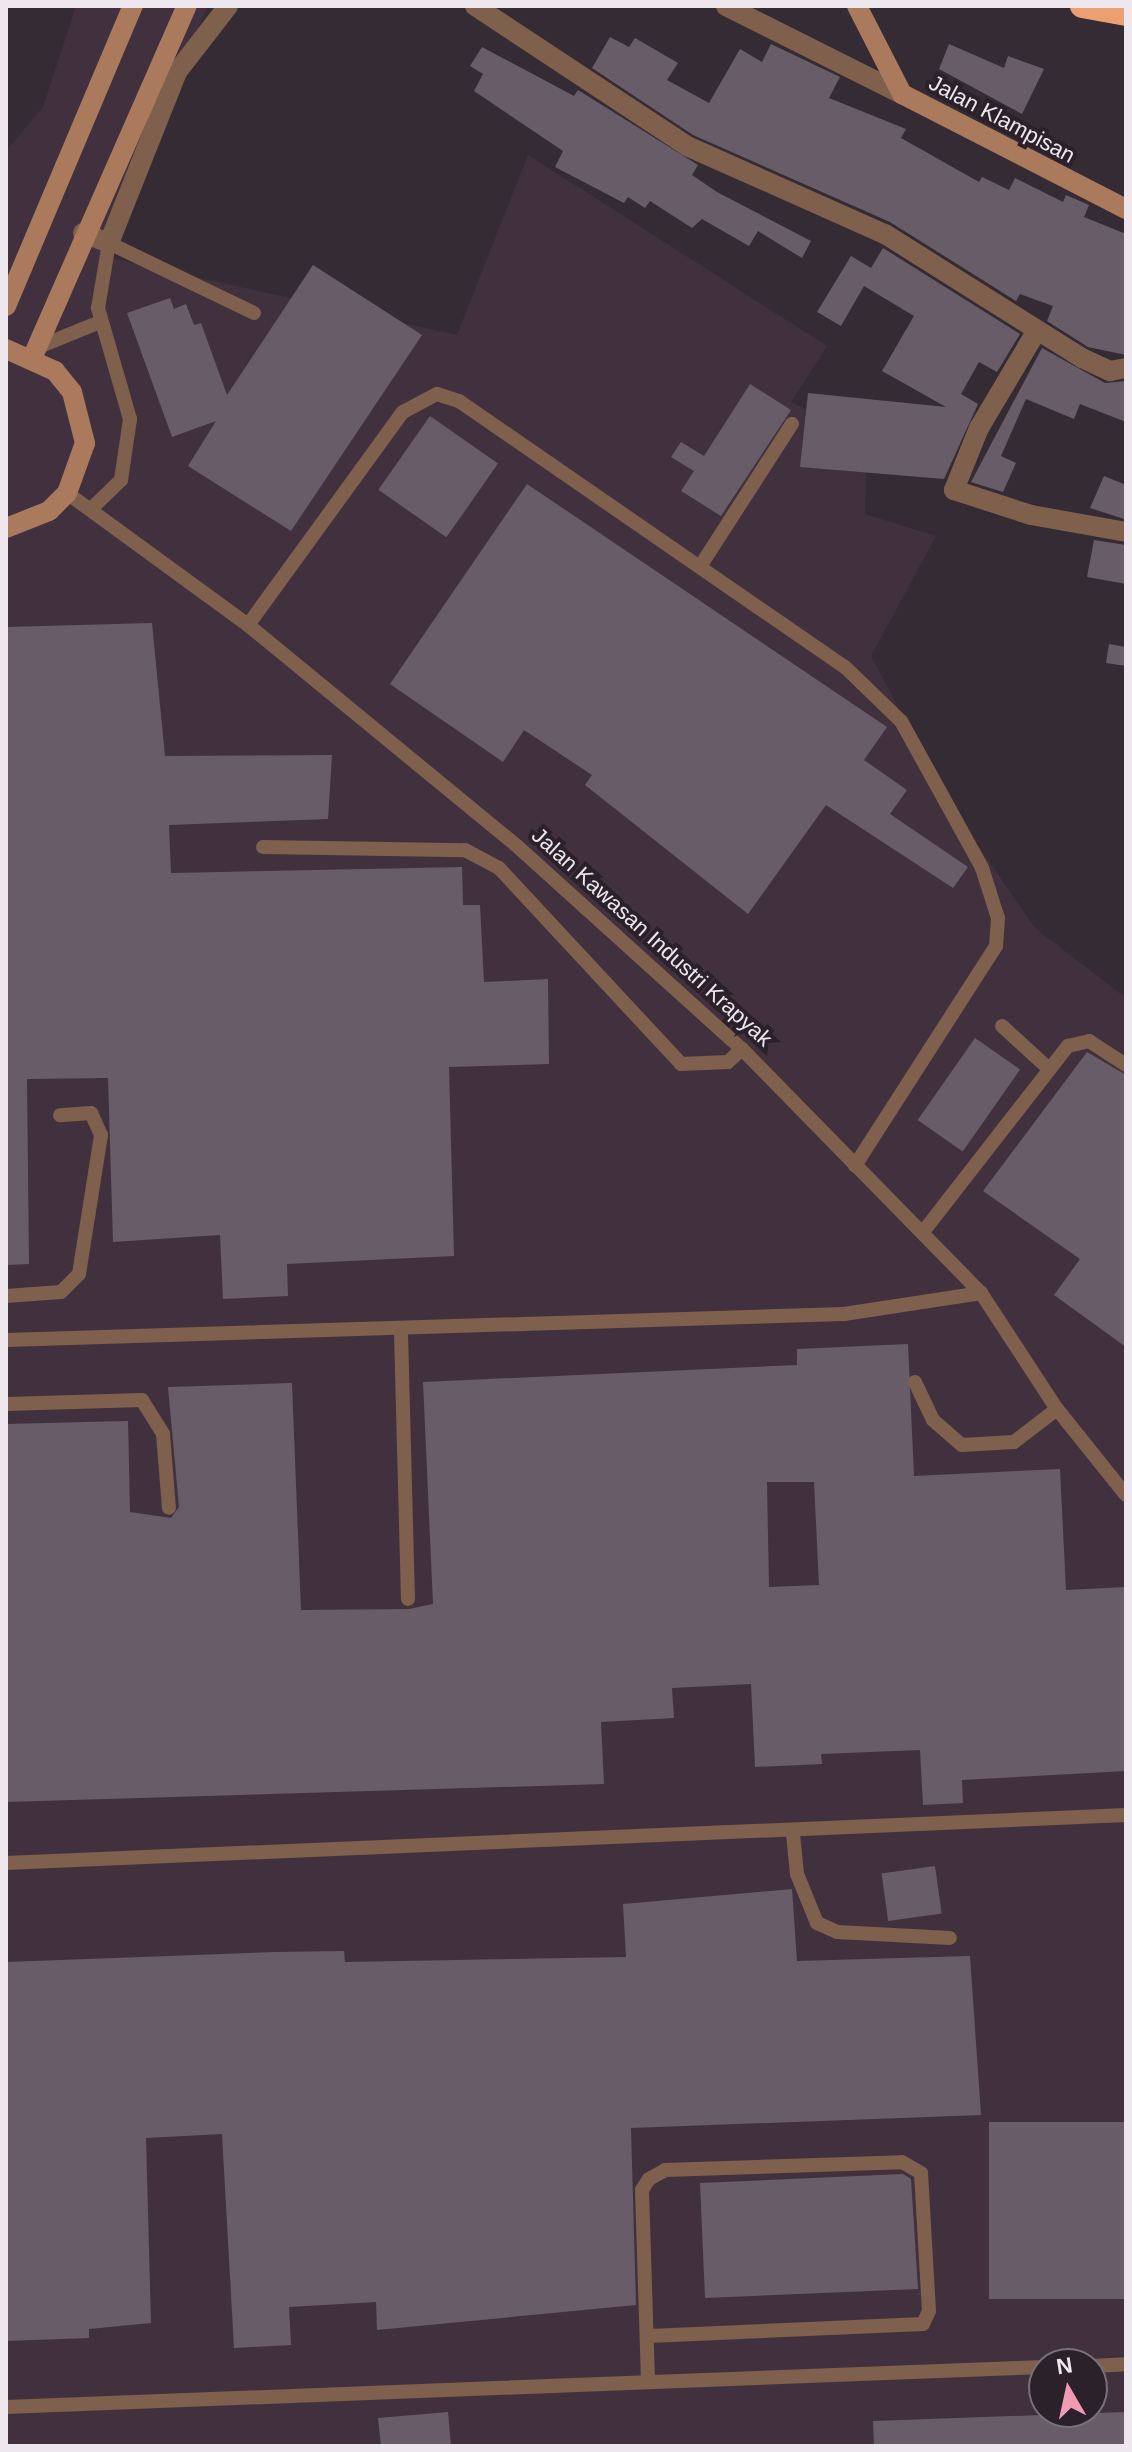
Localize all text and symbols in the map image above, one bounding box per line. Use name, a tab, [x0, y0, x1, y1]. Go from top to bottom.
street label: Jalan Klampisan	[925, 69, 1079, 169]
street label: Jalan Kawasan Industri Krapyak	[526, 822, 778, 1052]
north arrow	[1028, 2348, 1108, 2428]
text: N	[1055, 2352, 1074, 2379]

